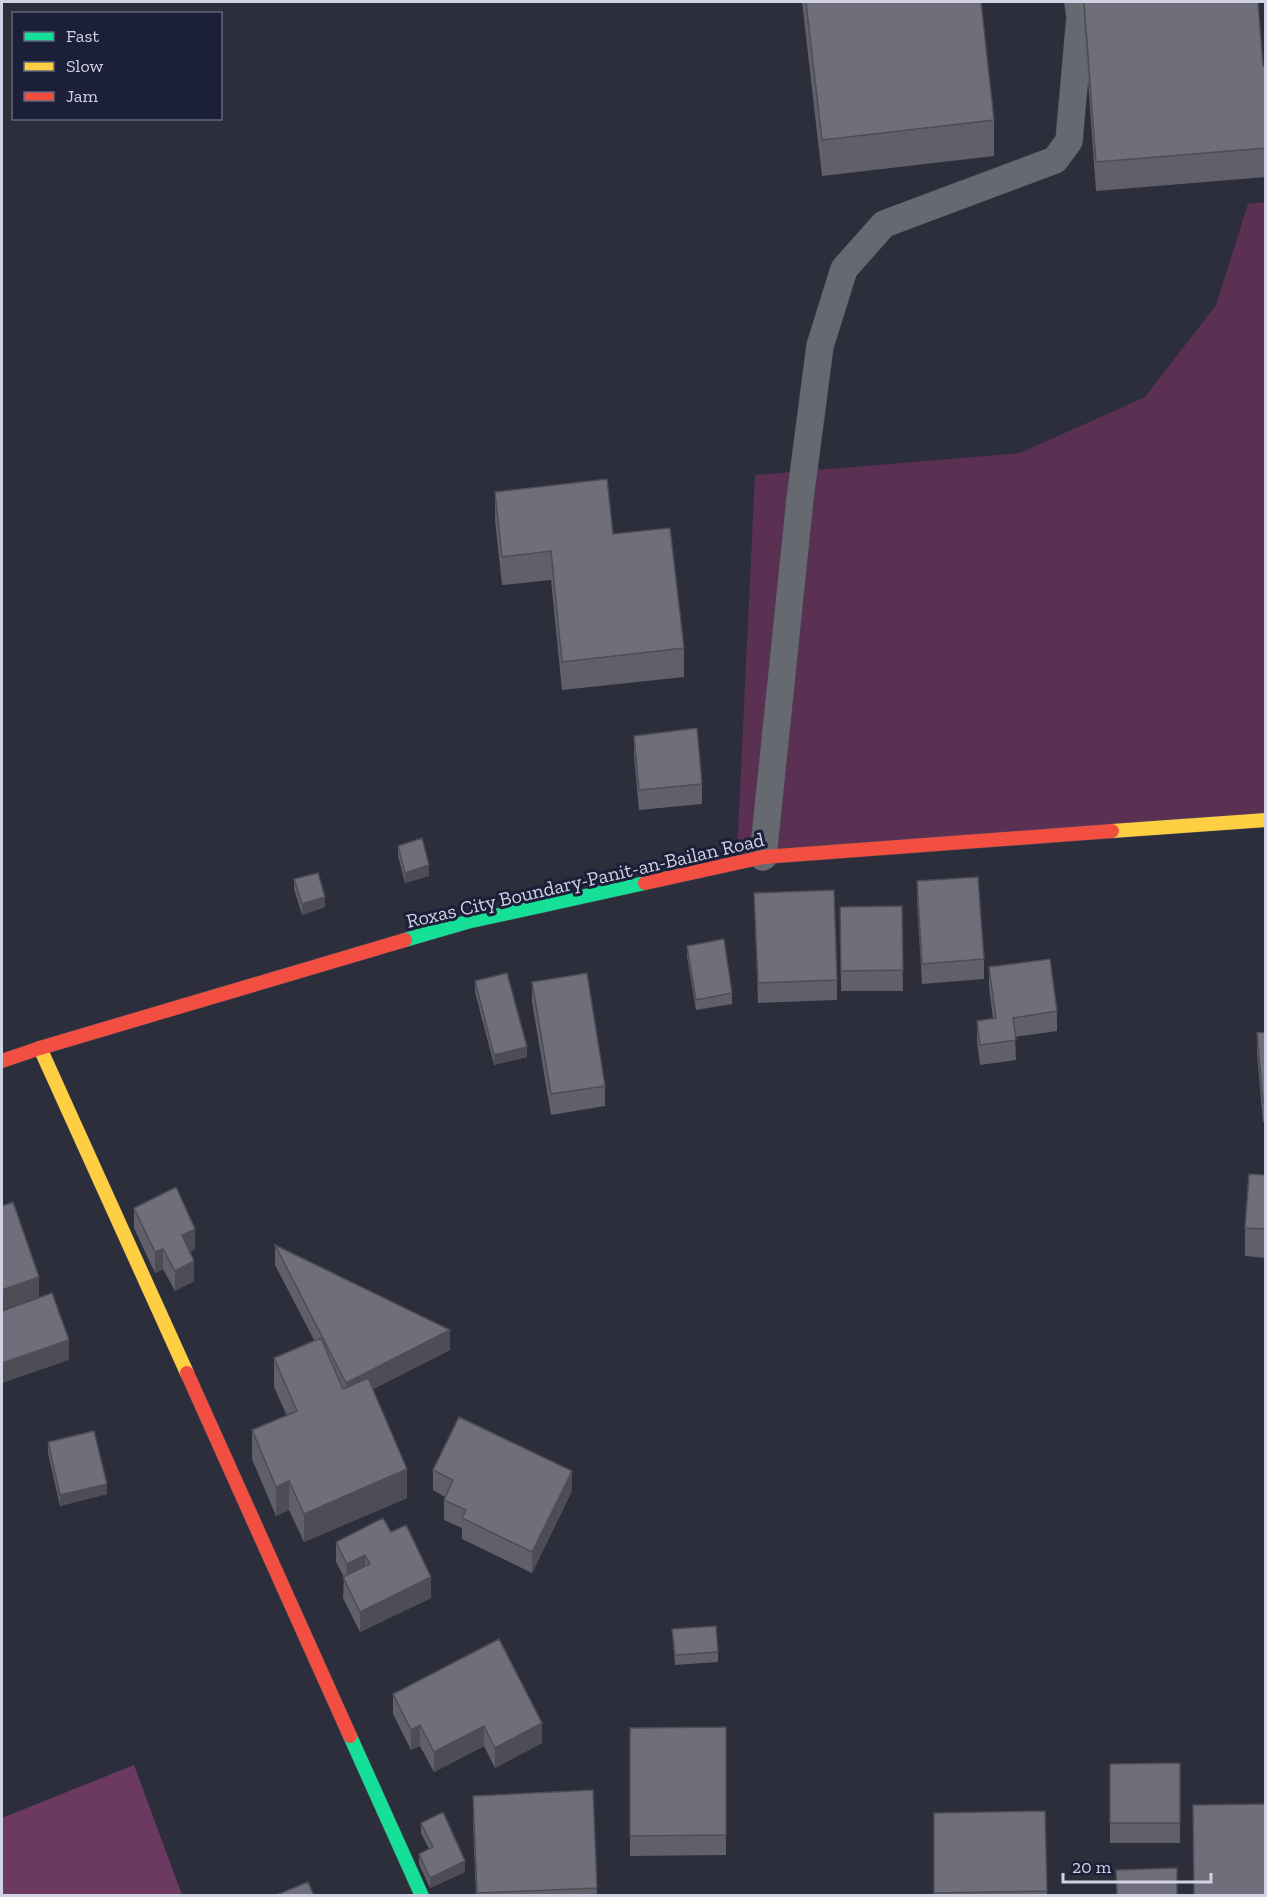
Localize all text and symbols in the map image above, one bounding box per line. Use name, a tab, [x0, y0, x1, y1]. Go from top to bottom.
legend	[12, 12, 222, 120]
text: Fast	[66, 25, 99, 47]
text: Slow	[66, 55, 103, 77]
text: Jam	[66, 85, 98, 107]
street label: Roxas City Boundary-Panit-an-Bailan Road	[404, 827, 766, 933]
scale bar	[1063, 1846, 1212, 1884]
text: 20 m	[1072, 1856, 1112, 1878]

